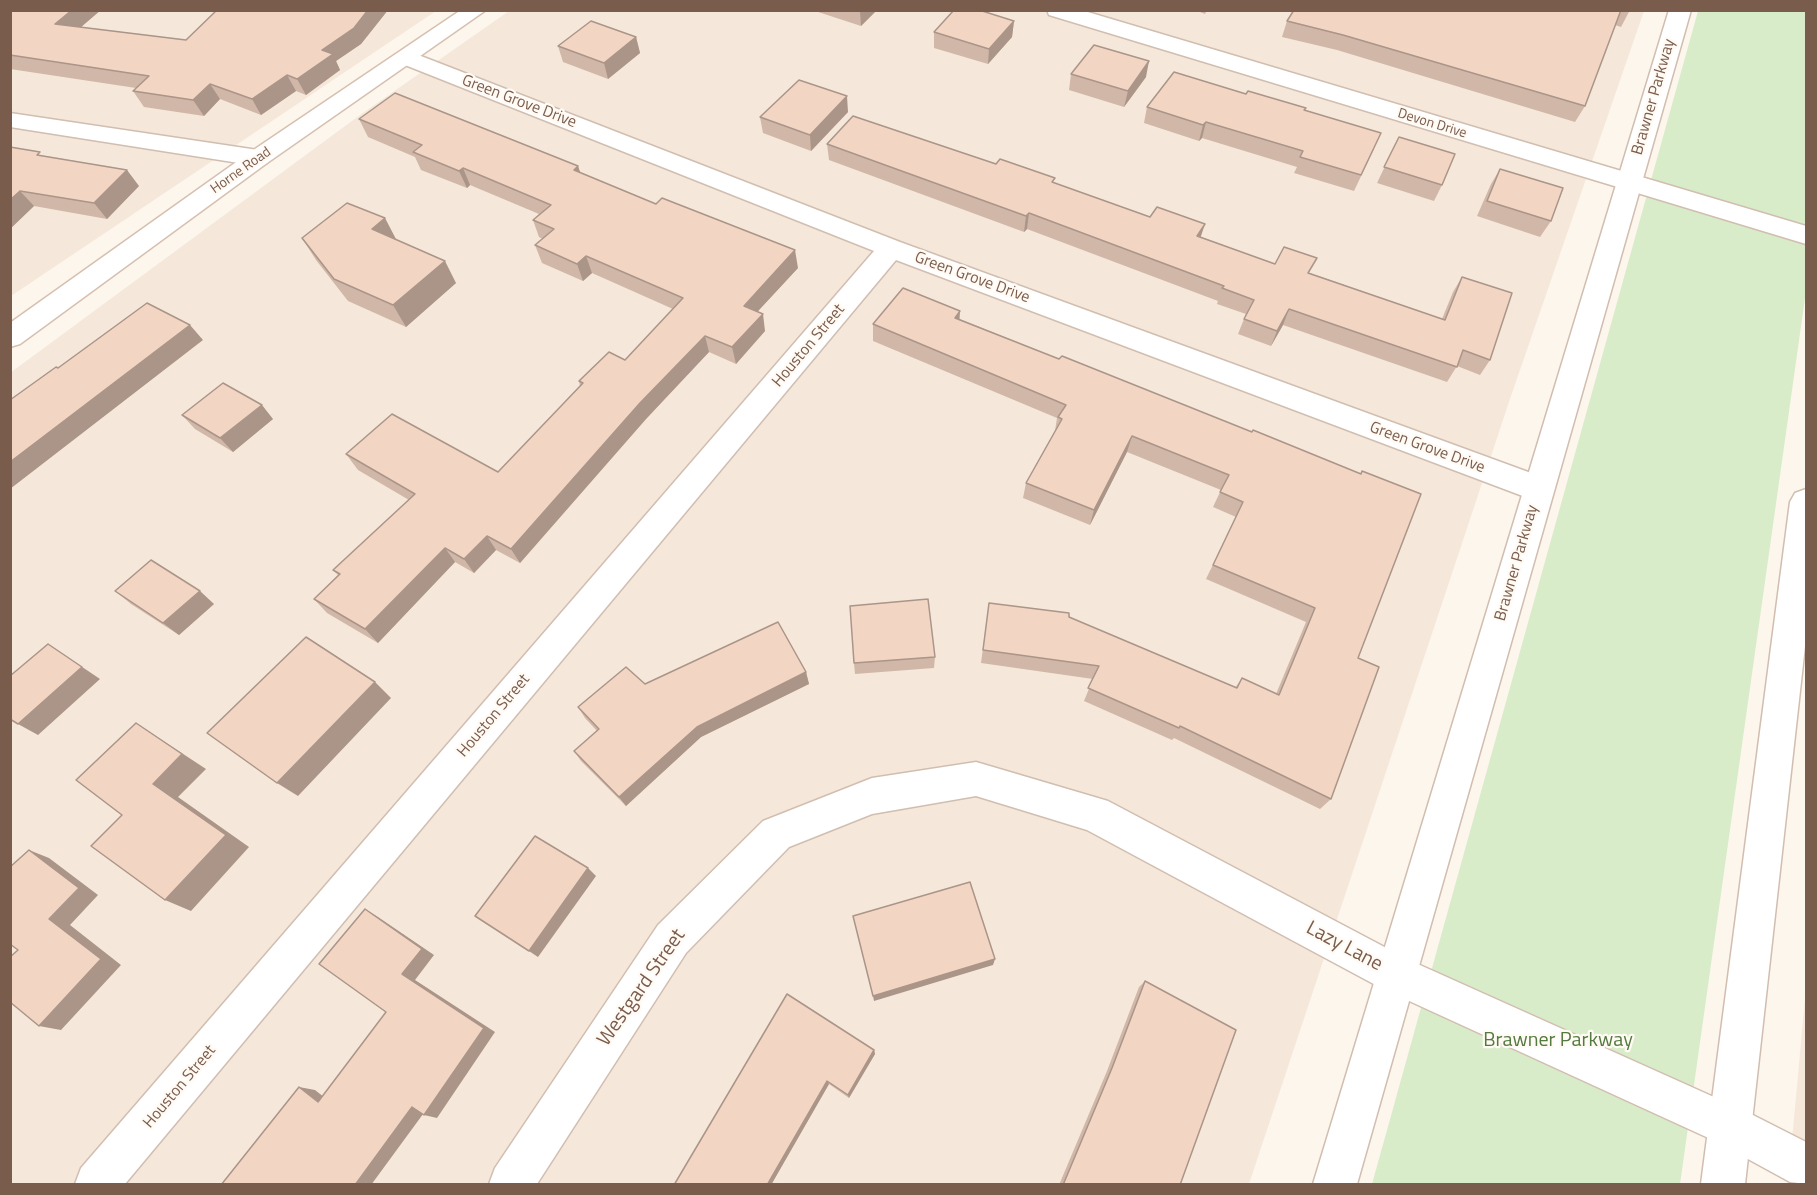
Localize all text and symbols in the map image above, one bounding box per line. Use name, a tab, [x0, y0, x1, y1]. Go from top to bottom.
street label: Brawner Parkway	[1628, 37, 1680, 157]
street label: Green Grove Drive	[459, 71, 579, 133]
street label: Devon Drive	[1395, 106, 1469, 142]
street label: Horne Road	[208, 144, 274, 198]
street label: Green Grove Drive	[912, 248, 1032, 308]
street label: Houston Street	[769, 301, 849, 391]
street label: Green Grove Drive	[1367, 418, 1487, 478]
street label: Brawner Parkway	[1491, 503, 1543, 623]
street label: Houston Street	[454, 671, 534, 761]
street label: Lazy Lane	[1302, 917, 1386, 977]
street label: Westgard Street	[593, 925, 691, 1051]
park label: Brawner Parkway	[1483, 1029, 1633, 1053]
street label: Houston Street	[140, 1042, 220, 1132]

